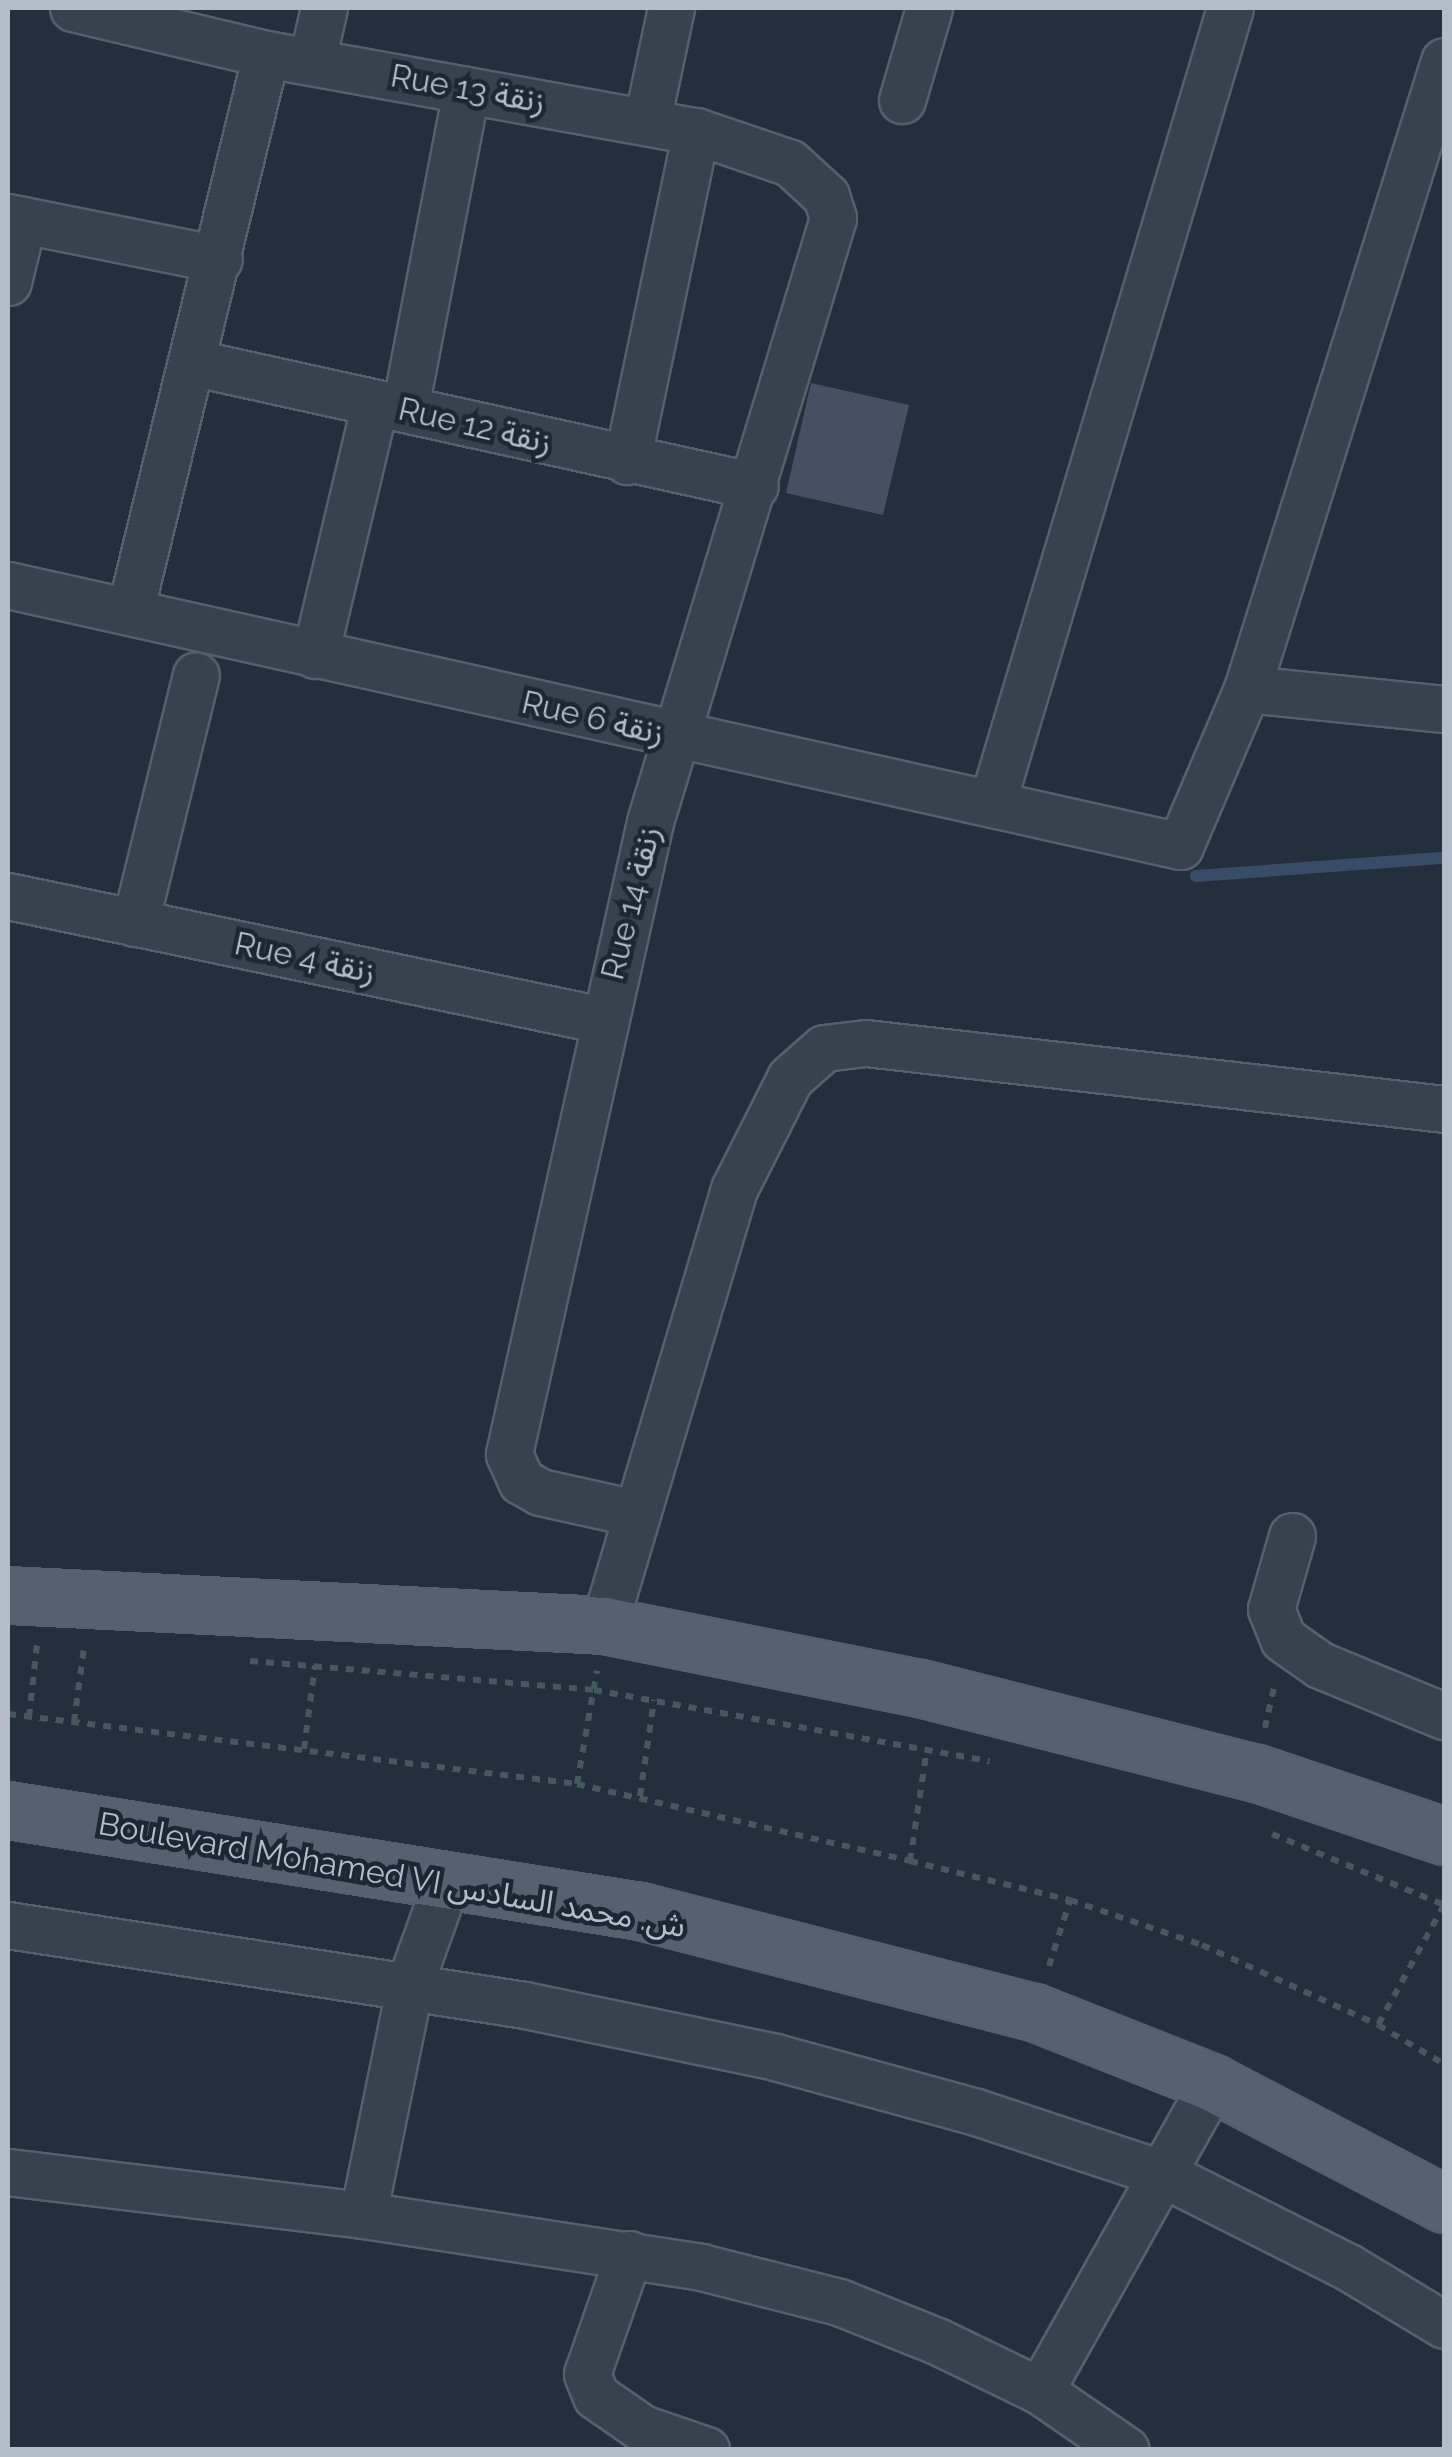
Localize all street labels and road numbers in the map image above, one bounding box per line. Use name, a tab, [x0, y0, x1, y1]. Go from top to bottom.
street label: Rue 13 زنقة	[388, 57, 548, 121]
street label: Rue 12 زنقة	[395, 390, 555, 462]
street label: Rue 6 زنقة	[518, 683, 668, 753]
street label: Rue 14 زنقة	[593, 822, 669, 984]
street label: Rue 4 زنقة	[231, 924, 379, 992]
street label: Boulevard Mohamed VI ش. محمد السادس	[95, 1804, 689, 1946]

